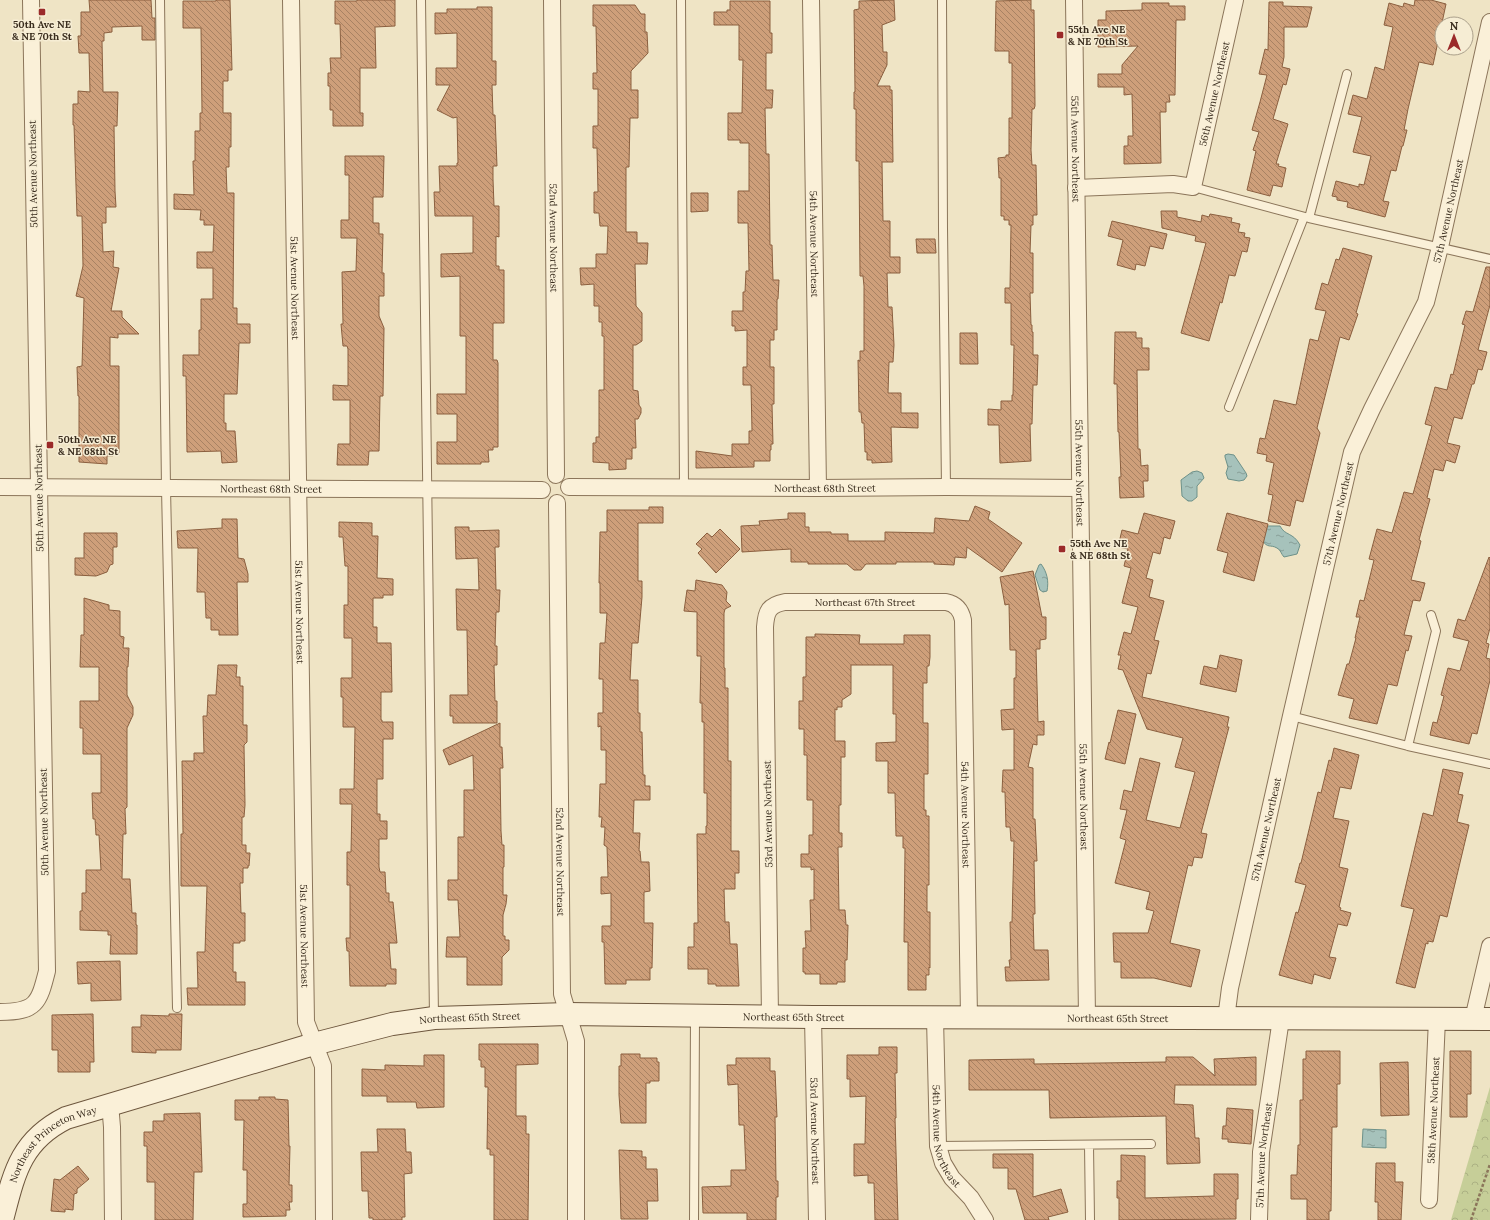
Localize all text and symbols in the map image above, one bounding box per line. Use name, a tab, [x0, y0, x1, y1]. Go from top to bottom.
marker: 50th Ave NE & NE 70th St	[37, 7, 47, 17]
north arrow	[1434, 16, 1474, 56]
place label: 50th Ave NE & NE 70th St	[12, 18, 73, 43]
text: N	[1450, 19, 1459, 33]
place label: 55th Ave NE & NE 70th St	[1068, 23, 1129, 48]
marker: 55th Ave NE & NE 70th St	[1055, 30, 1065, 40]
street label: 56th Avenue Northeast	[1196, 40, 1232, 147]
street label: 55th Avenue Northeast	[1069, 96, 1083, 203]
street label: 50th Avenue Northeast	[26, 120, 40, 228]
street label: 57th Avenue Northeast	[1430, 158, 1466, 264]
street label: 52nd Avenue Northeast	[547, 183, 561, 293]
street label: 54th Avenue Northeast	[807, 191, 822, 298]
street label: 51st Avenue Northeast	[288, 236, 302, 340]
street label: 55th Avenue Northeast	[1073, 419, 1087, 527]
place label: 50th Ave NE & NE 68th St	[58, 433, 119, 458]
marker: 50th Ave NE & NE 68th St	[45, 440, 55, 450]
street label: 50th Avenue Northeast	[32, 444, 46, 552]
street label: 57th Avenue Northeast	[1320, 460, 1356, 566]
street label: Northeast 68th Street	[774, 481, 876, 495]
street label: Northeast 68th Street	[220, 482, 322, 495]
place label: 55th Ave NE & NE 68th St	[1070, 537, 1131, 562]
marker: 55th Ave NE & NE 68th St	[1057, 544, 1067, 554]
street label: 51st Avenue Northeast	[293, 560, 307, 664]
street label: Northeast 67th Street	[815, 596, 916, 609]
street label: 55th Avenue Northeast	[1077, 743, 1091, 851]
street label: 53rd Avenue Northeast	[761, 760, 775, 868]
street label: 54th Avenue Northeast	[959, 761, 973, 868]
street label: 50th Avenue Northeast	[37, 768, 51, 876]
street label: 57th Avenue Northeast	[1248, 776, 1284, 882]
street label: 52nd Avenue Northeast	[554, 807, 568, 917]
street label: 51st Avenue Northeast	[297, 884, 312, 988]
street label: Northeast 65th Street	[418, 1009, 521, 1027]
street label: Northeast 65th Street	[743, 1010, 845, 1024]
street label: Northeast 65th Street	[1067, 1011, 1169, 1025]
street label: 58th Avenue Northeast	[1424, 1056, 1442, 1164]
street label: 53rd Avenue Northeast	[808, 1077, 823, 1185]
street label: 54th Avenue Northeast	[930, 1084, 964, 1190]
street label: 57th Avenue Northeast	[1253, 1102, 1275, 1208]
street label: Northeast Princeton Way	[6, 1103, 99, 1184]

